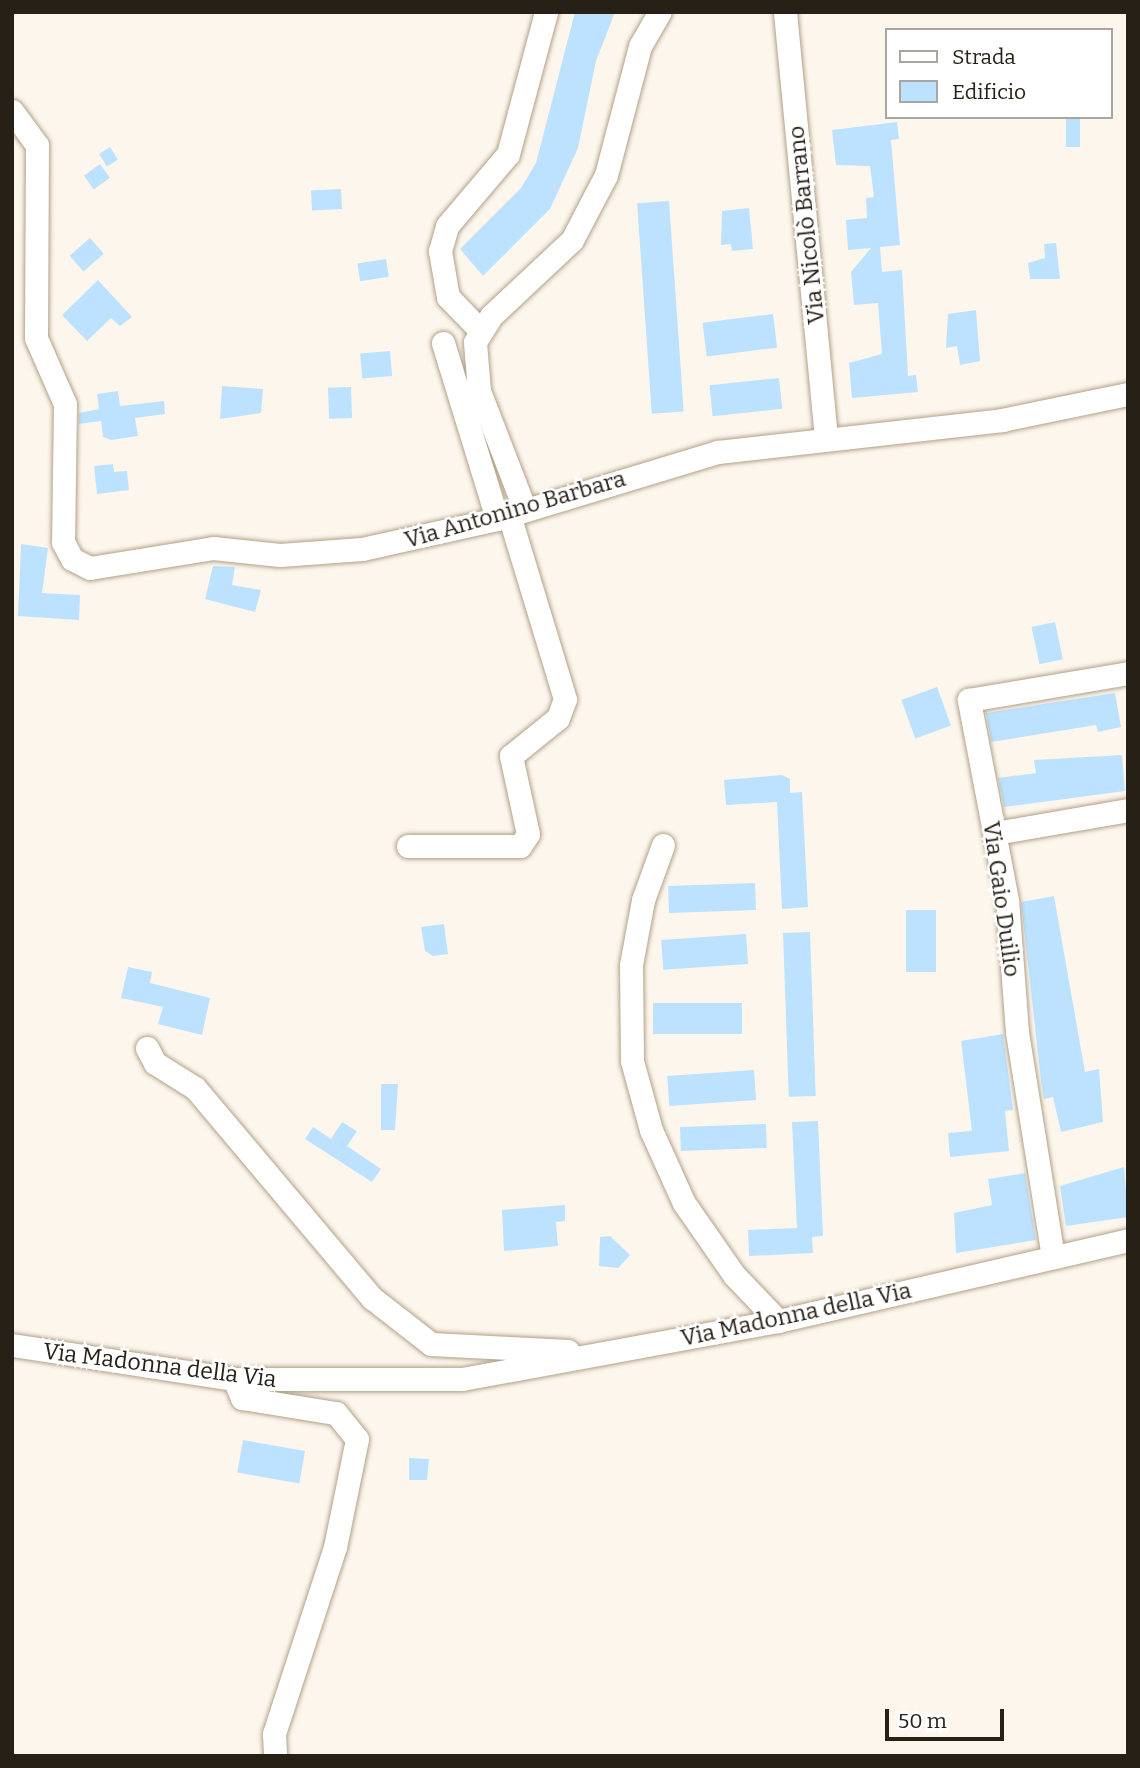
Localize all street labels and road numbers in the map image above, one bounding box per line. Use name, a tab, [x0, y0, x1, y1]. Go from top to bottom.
street label: Via Nicolò Barrano	[782, 124, 830, 326]
street label: Via Antonino Barbara	[401, 464, 629, 554]
street label: Via Gaio Duilio	[977, 820, 1027, 978]
street label: Via Madonna della Via	[678, 1276, 914, 1352]
street label: Via Madonna della Via	[42, 1337, 278, 1393]

